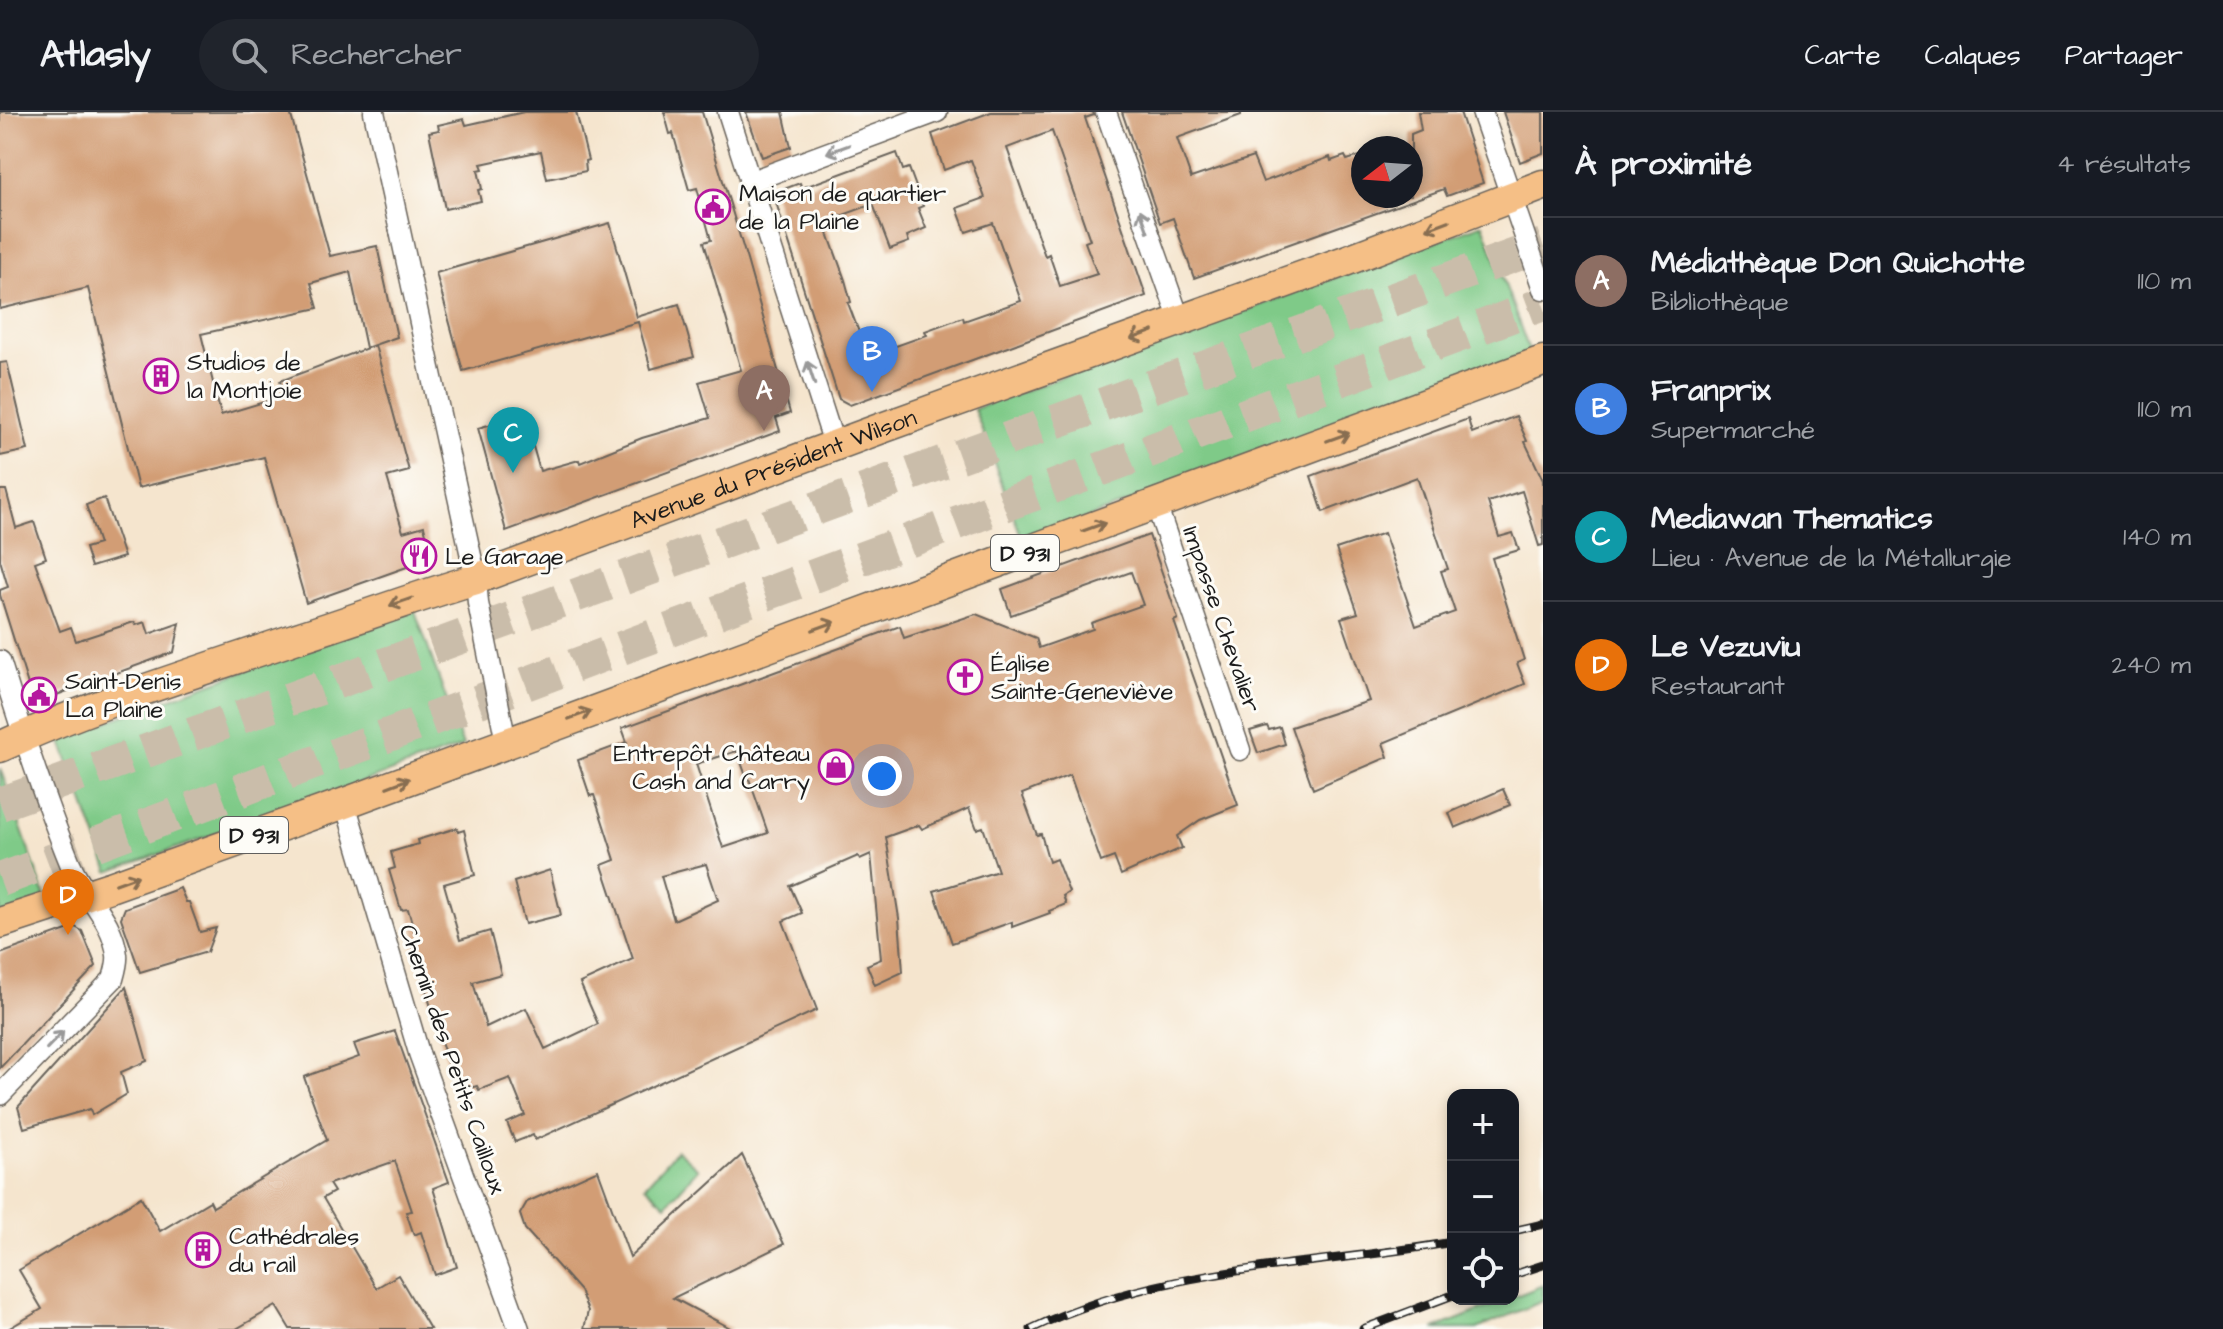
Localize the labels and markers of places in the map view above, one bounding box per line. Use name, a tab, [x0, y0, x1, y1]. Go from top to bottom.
place label: Maison de quartier de la Plaine	[739, 177, 946, 239]
public building icon: Maison de quartier de la Plaine	[694, 188, 732, 226]
pin: B	[846, 326, 898, 392]
place label: Studios de la Montjoie	[187, 346, 302, 408]
building icon: Studios de la Montjoie	[142, 357, 180, 395]
pin: A	[738, 365, 790, 431]
pin: C	[487, 407, 539, 473]
restaurant icon: Le Garage	[400, 537, 438, 575]
place label: Le Garage	[445, 540, 564, 575]
place label: Église Sainte-Geneviève	[991, 647, 1174, 709]
church icon: Église Sainte-Geneviève	[946, 658, 984, 696]
place label: Saint-Denis La Plaine	[65, 665, 182, 727]
public building icon: Saint-Denis La Plaine	[20, 676, 58, 714]
place label: Entrepôt Château Cash and Carry	[614, 737, 810, 800]
shop icon: Entrepôt Château Cash and Carry	[817, 748, 855, 786]
pin: D	[42, 869, 94, 935]
place label: Cathédrales du rail	[229, 1220, 359, 1282]
building icon: Cathédrales du rail	[184, 1231, 222, 1269]

